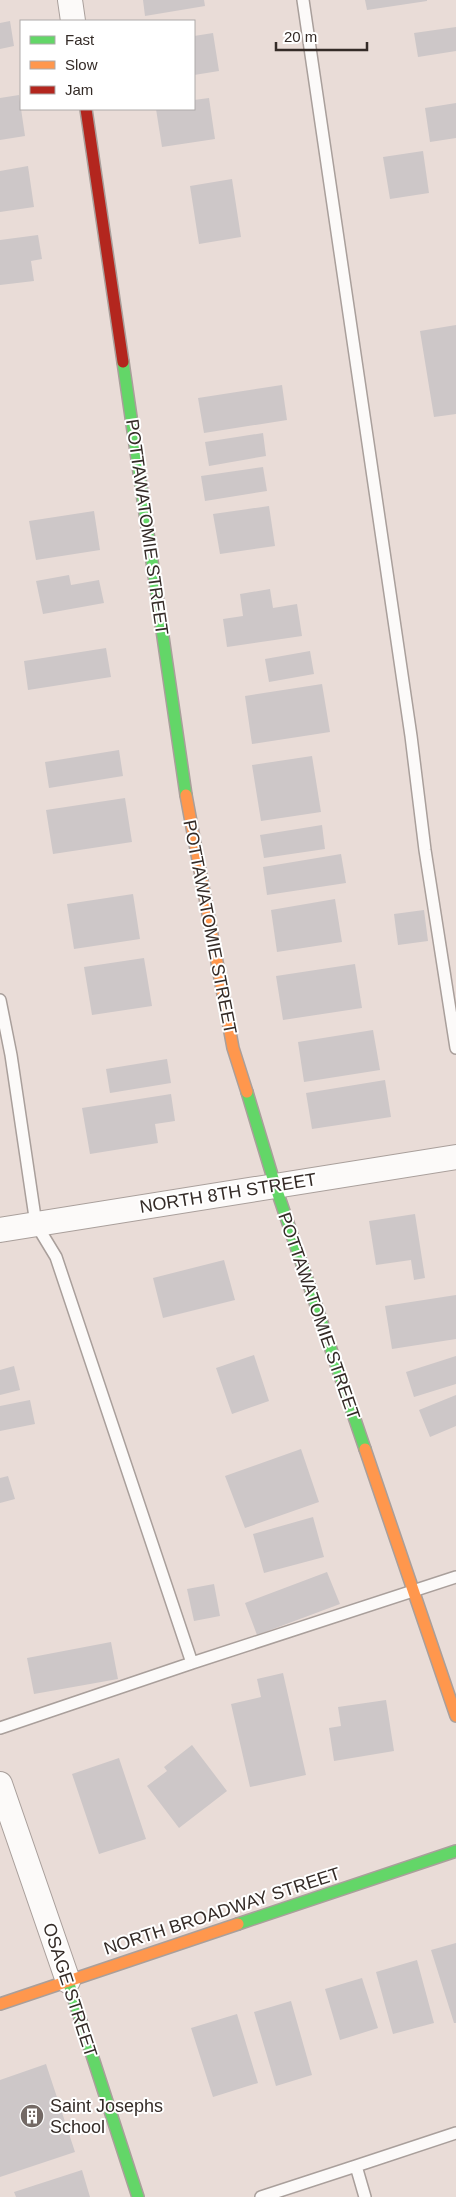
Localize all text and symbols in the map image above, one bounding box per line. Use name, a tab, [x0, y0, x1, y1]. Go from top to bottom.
legend	[20, 20, 195, 110]
scale bar	[276, 20, 367, 52]
text: 20 m	[284, 28, 317, 45]
text: Fast	[65, 31, 95, 48]
text: Slow	[65, 56, 98, 73]
text: Jam	[65, 81, 93, 98]
street label: POTTAWATOMIE STREET	[122, 418, 172, 636]
street label: POTTAWATOMIE STREET	[179, 818, 241, 1036]
street label: NORTH 8TH STREET	[138, 1169, 318, 1217]
street label: POTTAWATOMIE STREET	[274, 1210, 364, 1422]
street label: NORTH BROADWAY STREET	[101, 1863, 343, 1959]
street label: OSAGE STREET	[39, 1920, 101, 2060]
place label: Saint Josephs School	[50, 2096, 163, 2137]
building icon: Saint Josephs School	[19, 2103, 45, 2129]

